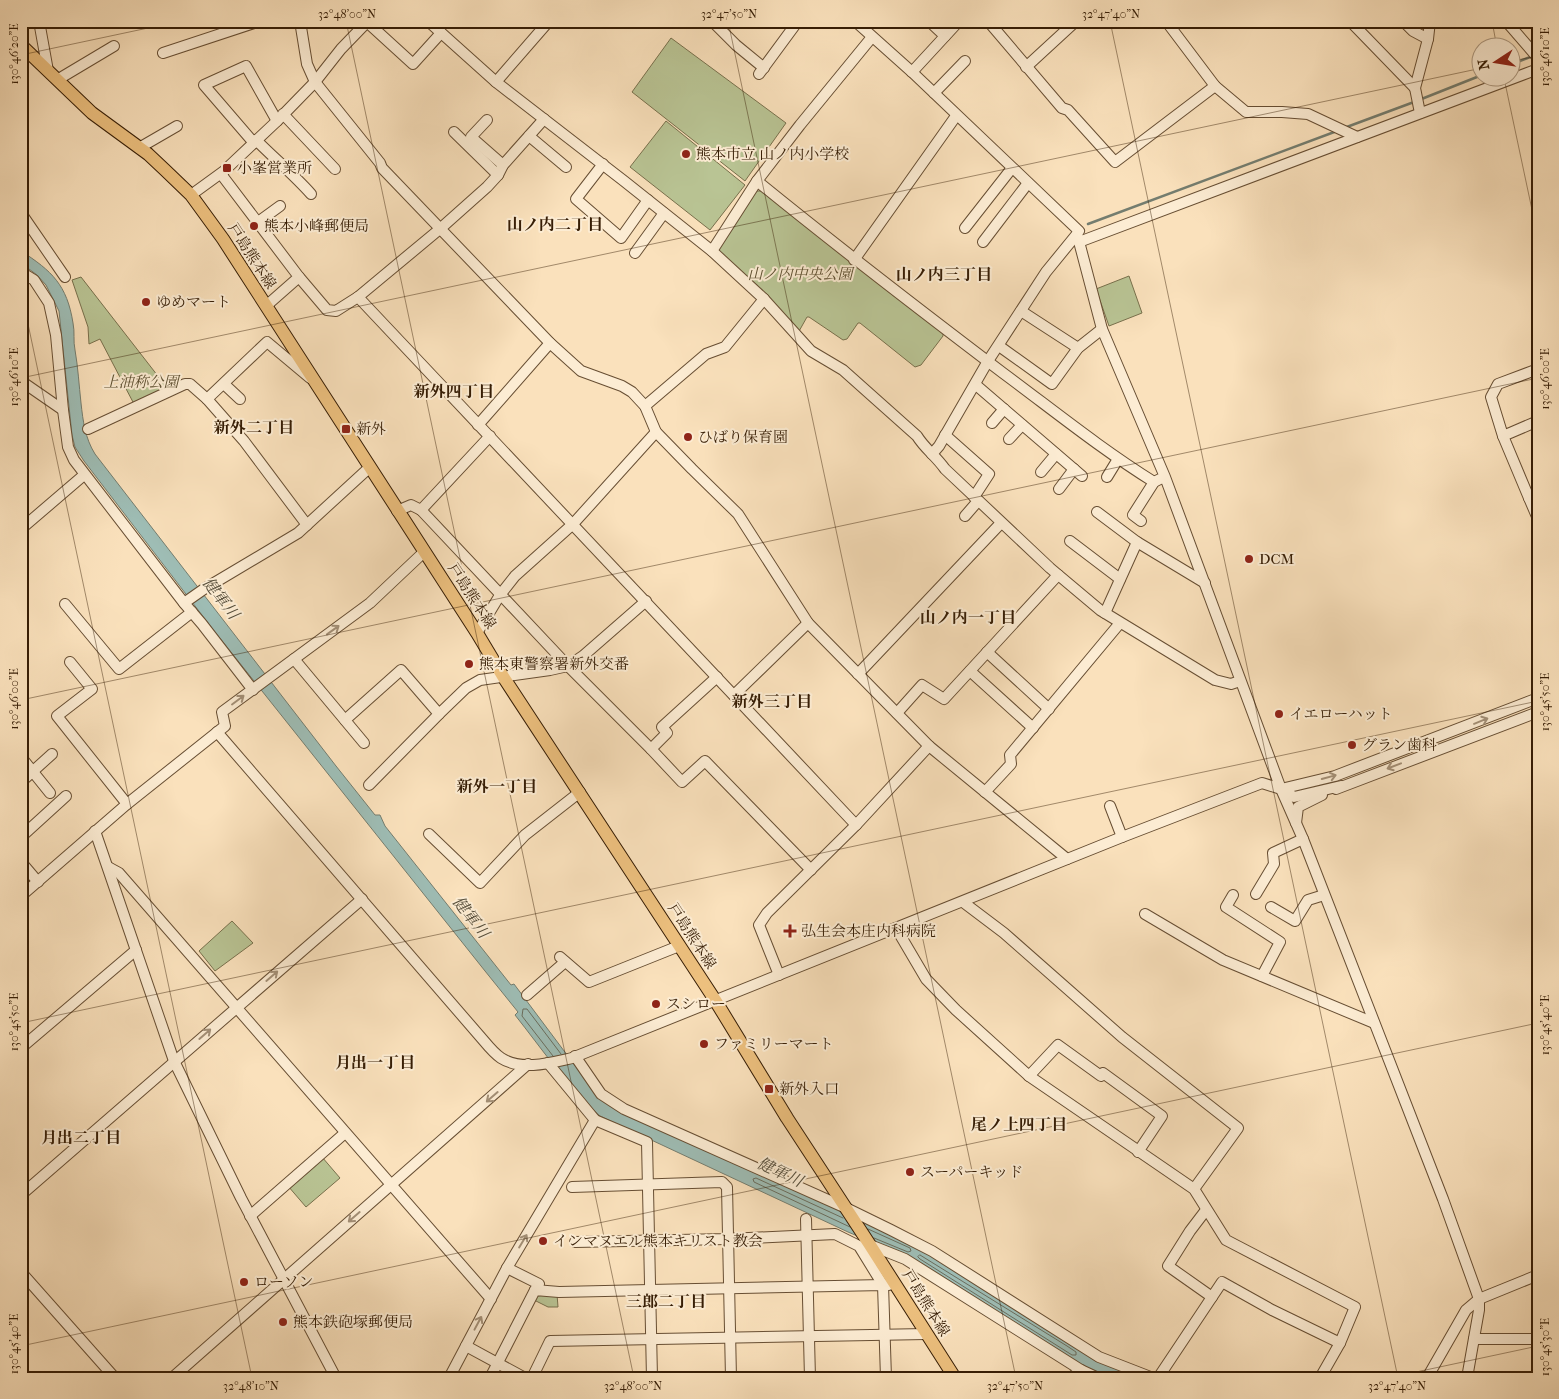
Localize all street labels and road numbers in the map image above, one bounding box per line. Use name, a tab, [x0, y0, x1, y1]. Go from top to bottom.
street label: 戸島熊本線	[224, 220, 280, 292]
street label: 戸島熊本線	[444, 560, 500, 632]
street label: 戸島熊本線	[664, 900, 720, 972]
street label: 戸島熊本線	[898, 1266, 954, 1340]

